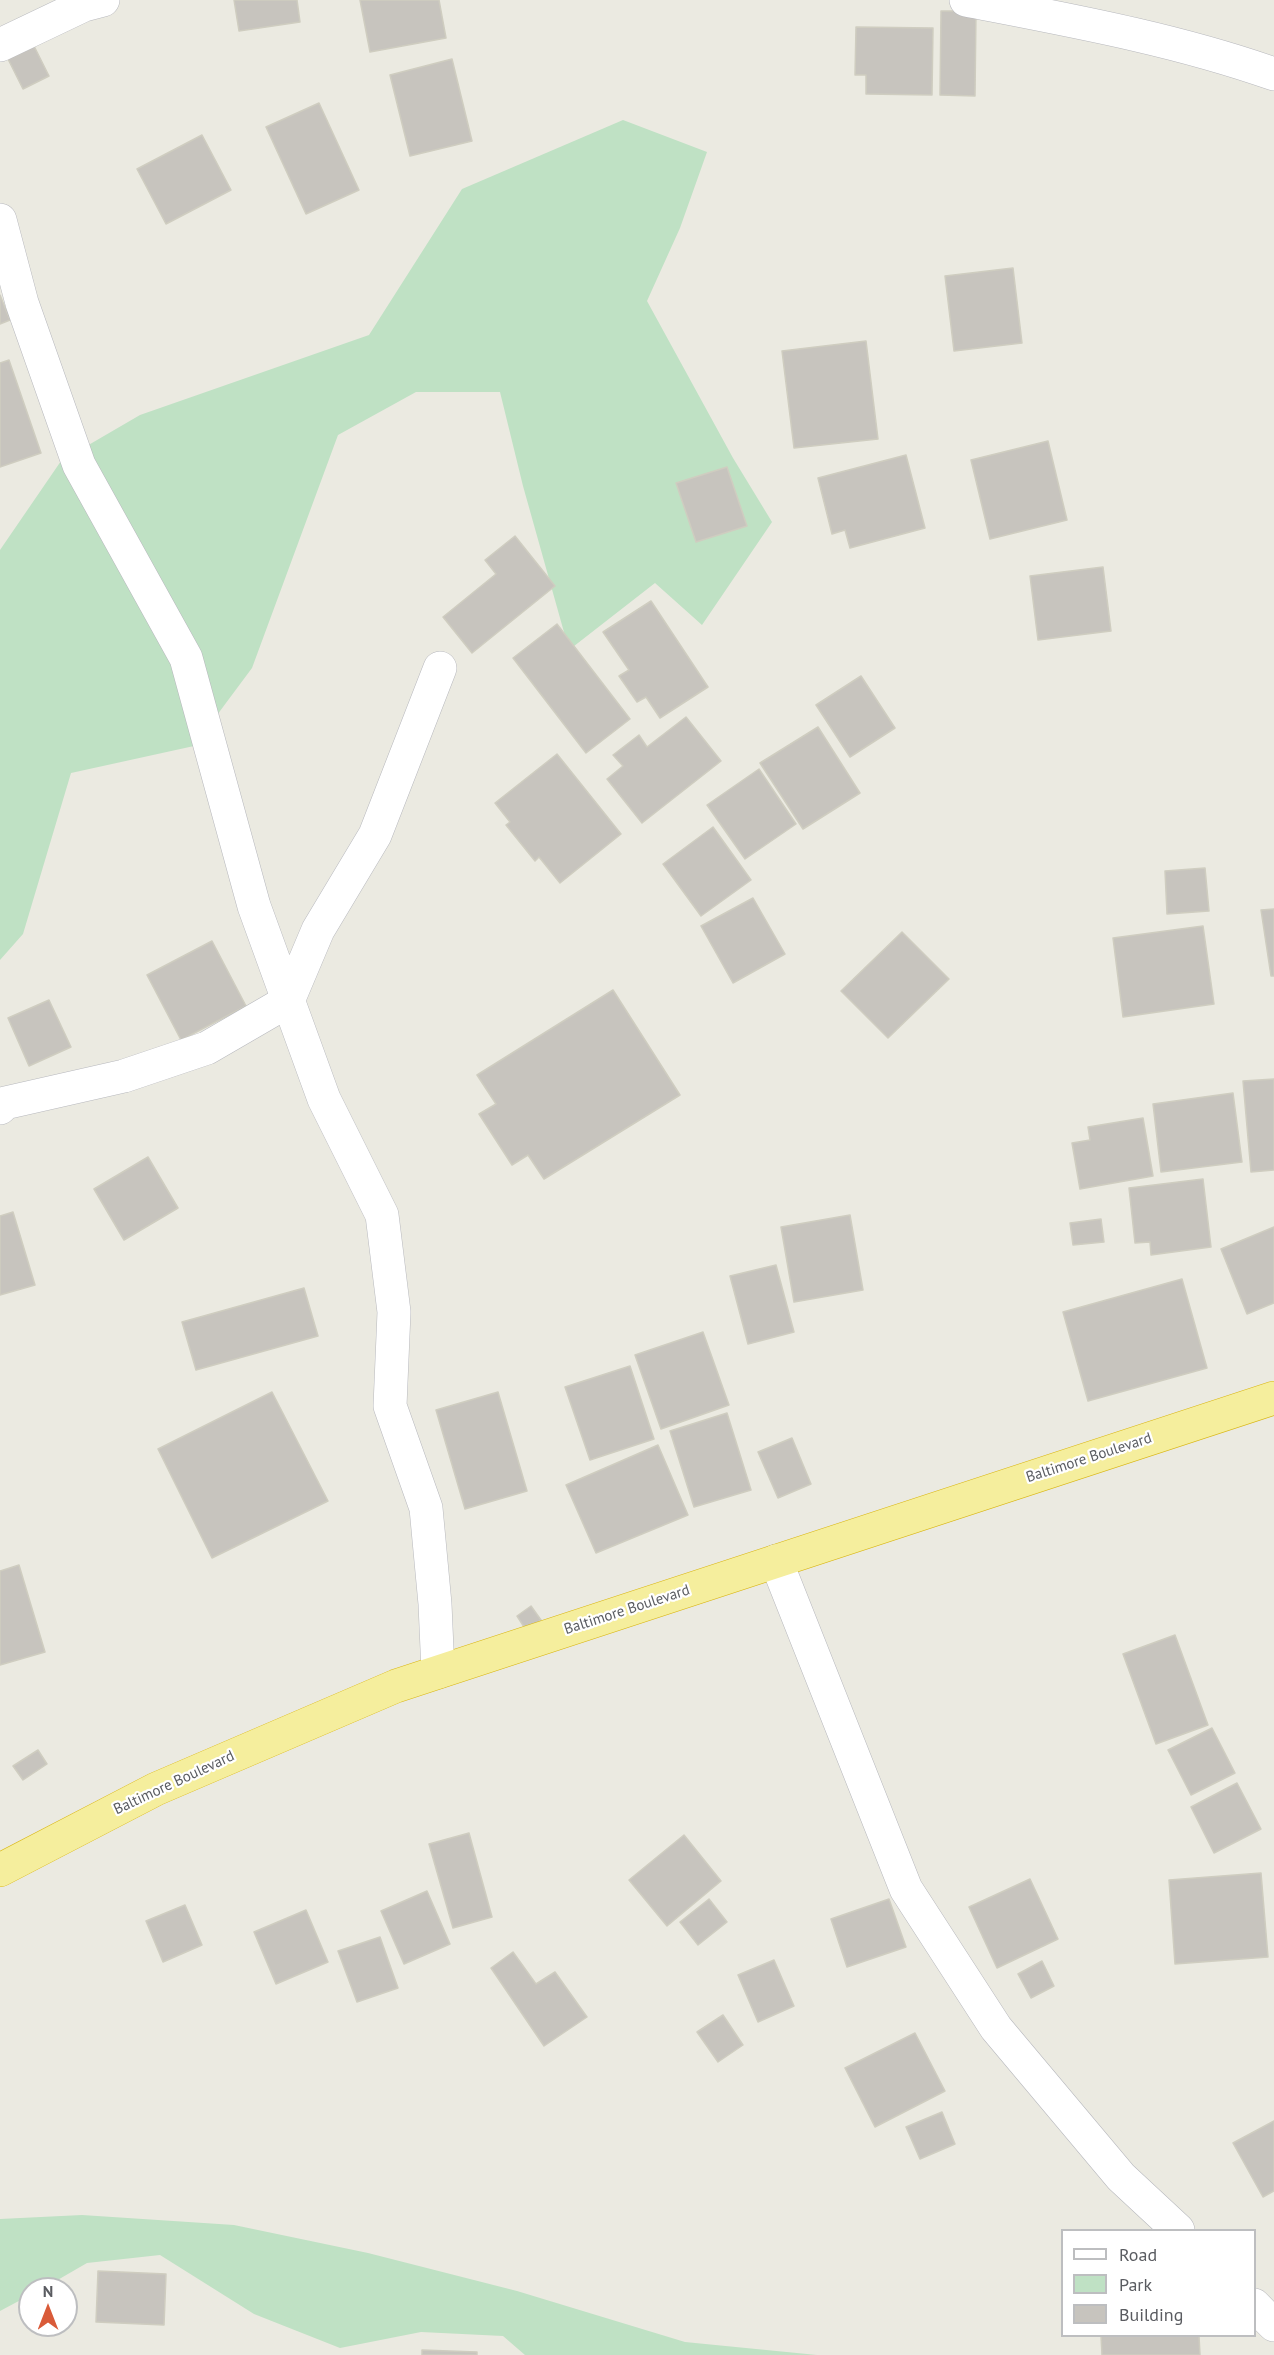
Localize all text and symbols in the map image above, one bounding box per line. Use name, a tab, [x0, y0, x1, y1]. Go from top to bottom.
street label: Baltimore Boulevard	[1024, 1429, 1154, 1487]
street label: Baltimore Boulevard	[562, 1581, 692, 1639]
street label: Baltimore Boulevard	[111, 1747, 237, 1819]
legend	[1061, 2229, 1256, 2337]
text: Road	[1119, 2243, 1157, 2266]
text: Park	[1119, 2273, 1152, 2296]
north arrow	[18, 2277, 78, 2337]
text: N	[43, 2281, 53, 2301]
text: Building	[1119, 2303, 1183, 2326]

